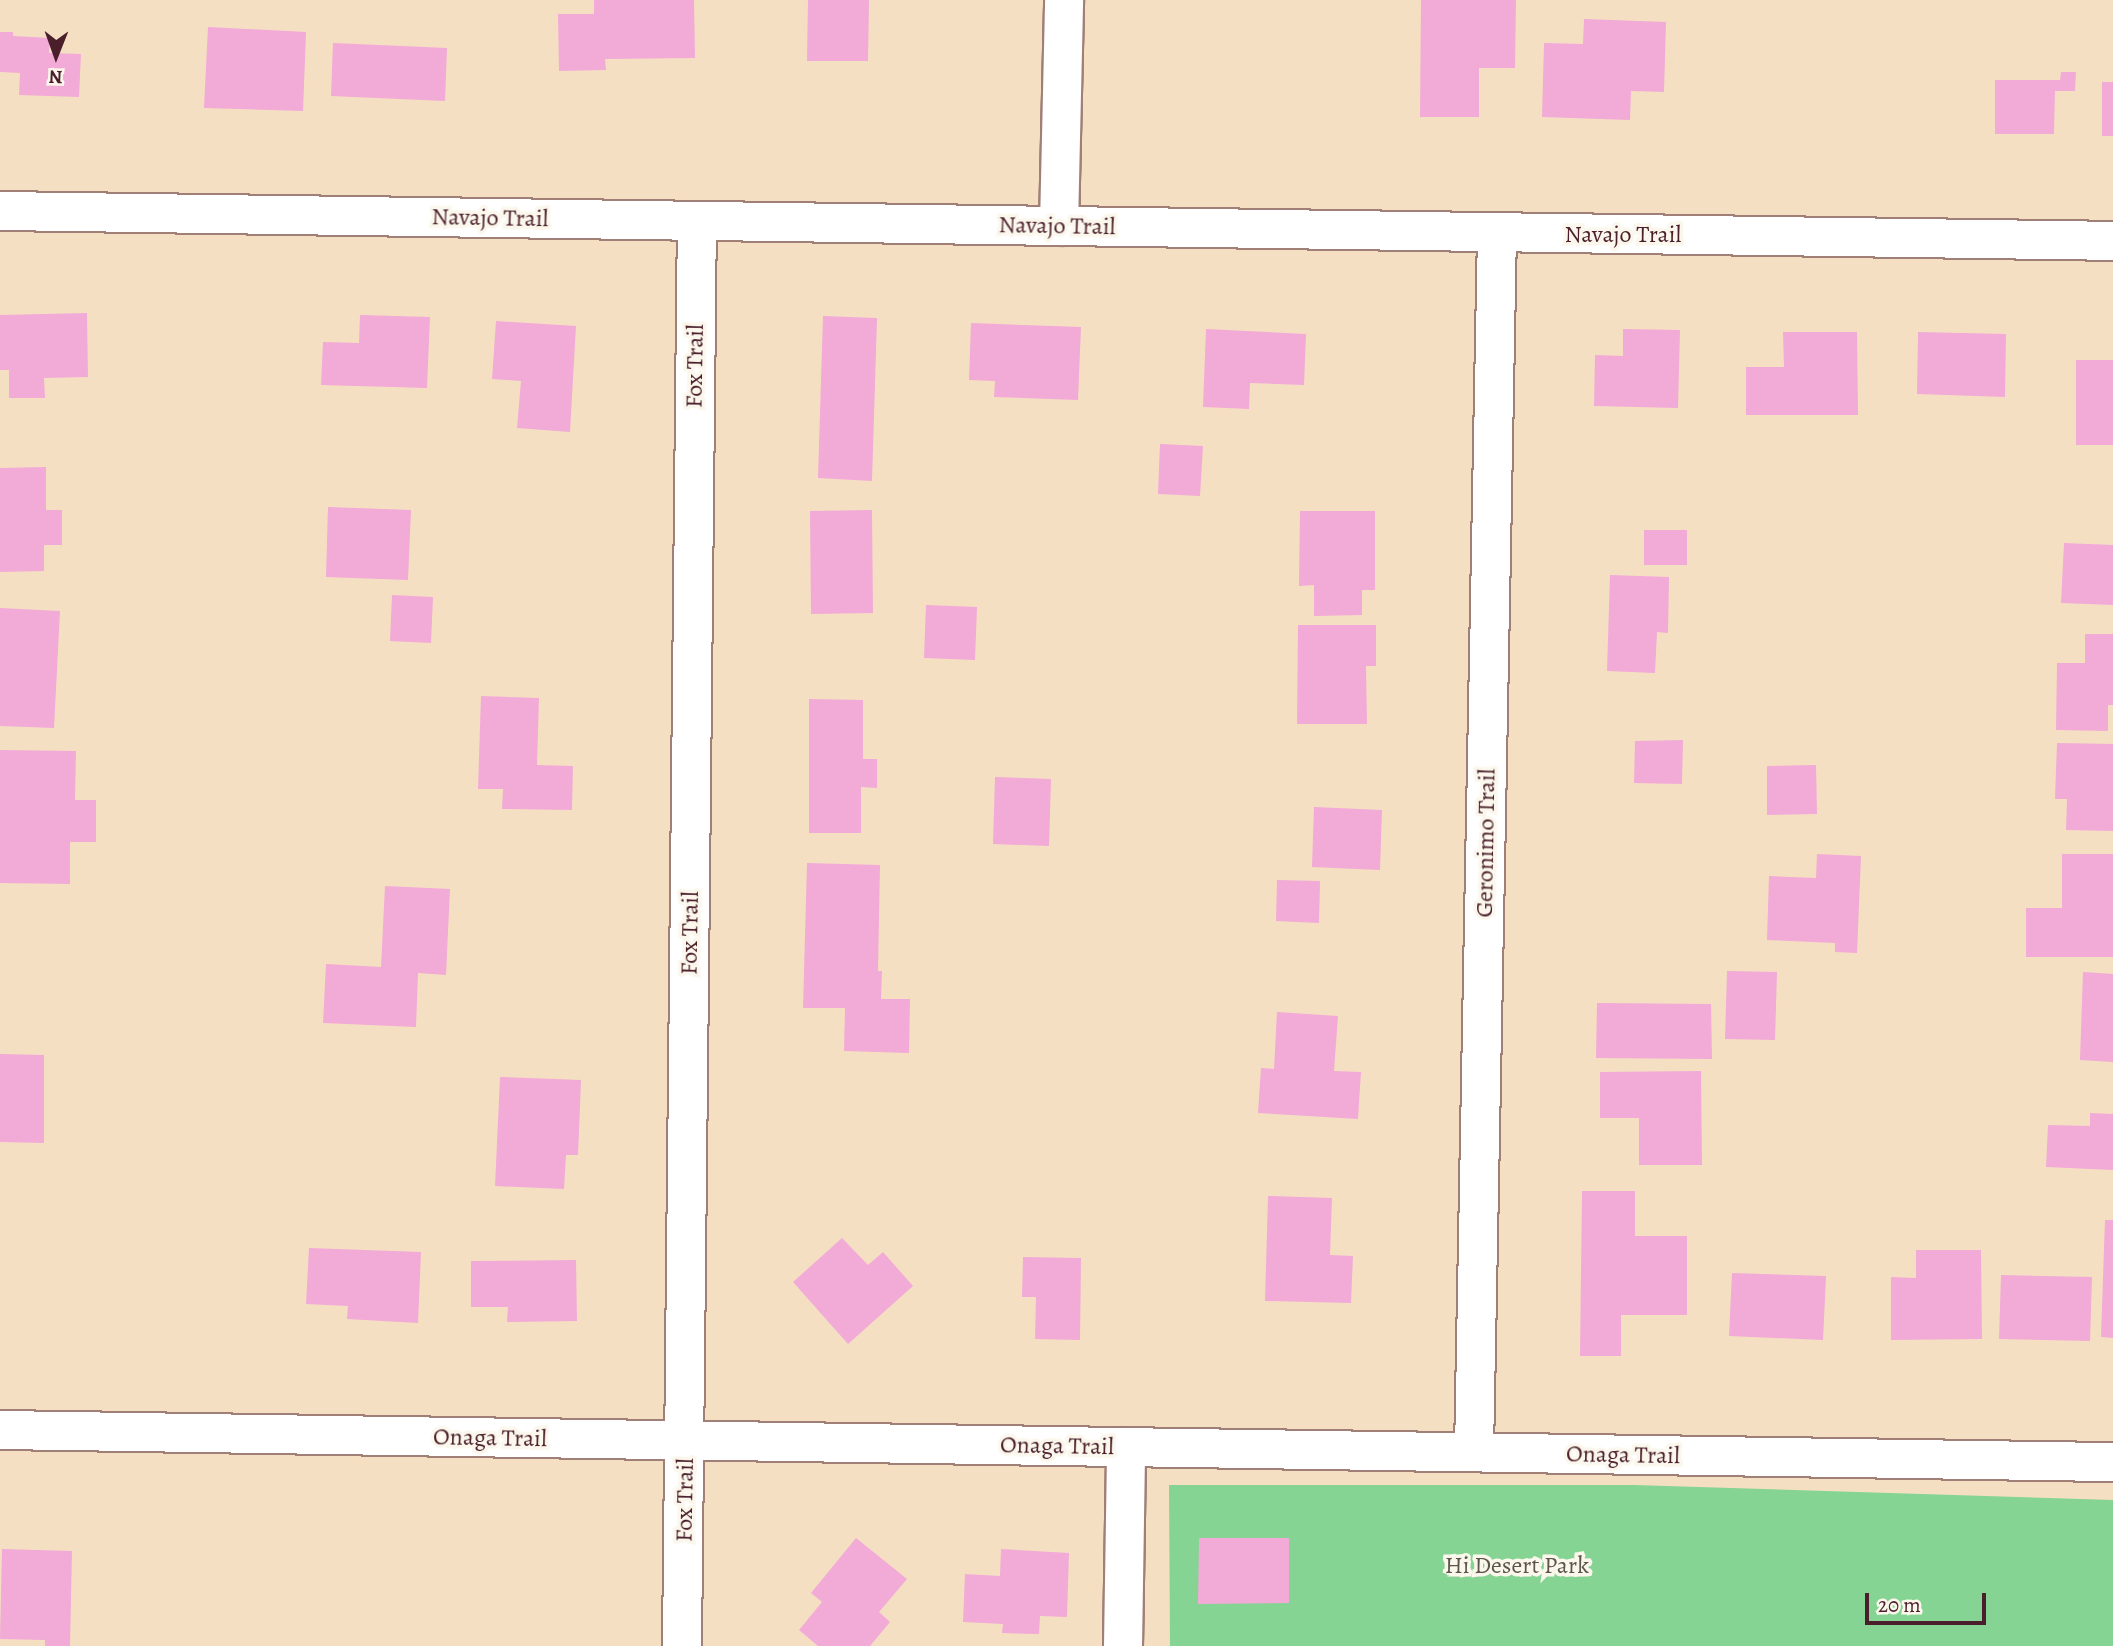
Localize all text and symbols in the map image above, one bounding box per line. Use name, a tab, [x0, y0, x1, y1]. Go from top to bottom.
north arrow	[21, 21, 91, 91]
text: N	[48, 64, 63, 90]
street label: Navajo Trail	[431, 203, 549, 233]
street label: Navajo Trail	[998, 211, 1116, 241]
street label: Navajo Trail	[1565, 221, 1681, 249]
street label: Fox Trail	[680, 324, 710, 408]
street label: Geronimo Trail	[1470, 768, 1502, 918]
street label: Fox Trail	[675, 891, 705, 975]
street label: Onaga Trail	[433, 1423, 547, 1453]
street label: Onaga Trail	[1000, 1431, 1114, 1461]
street label: Onaga Trail	[1566, 1440, 1680, 1470]
street label: Fox Trail	[670, 1458, 700, 1542]
park label: Hi Desert Park	[1445, 1552, 1589, 1580]
scale bar	[1868, 1580, 1989, 1624]
text: 20 m	[1878, 1591, 1921, 1619]

